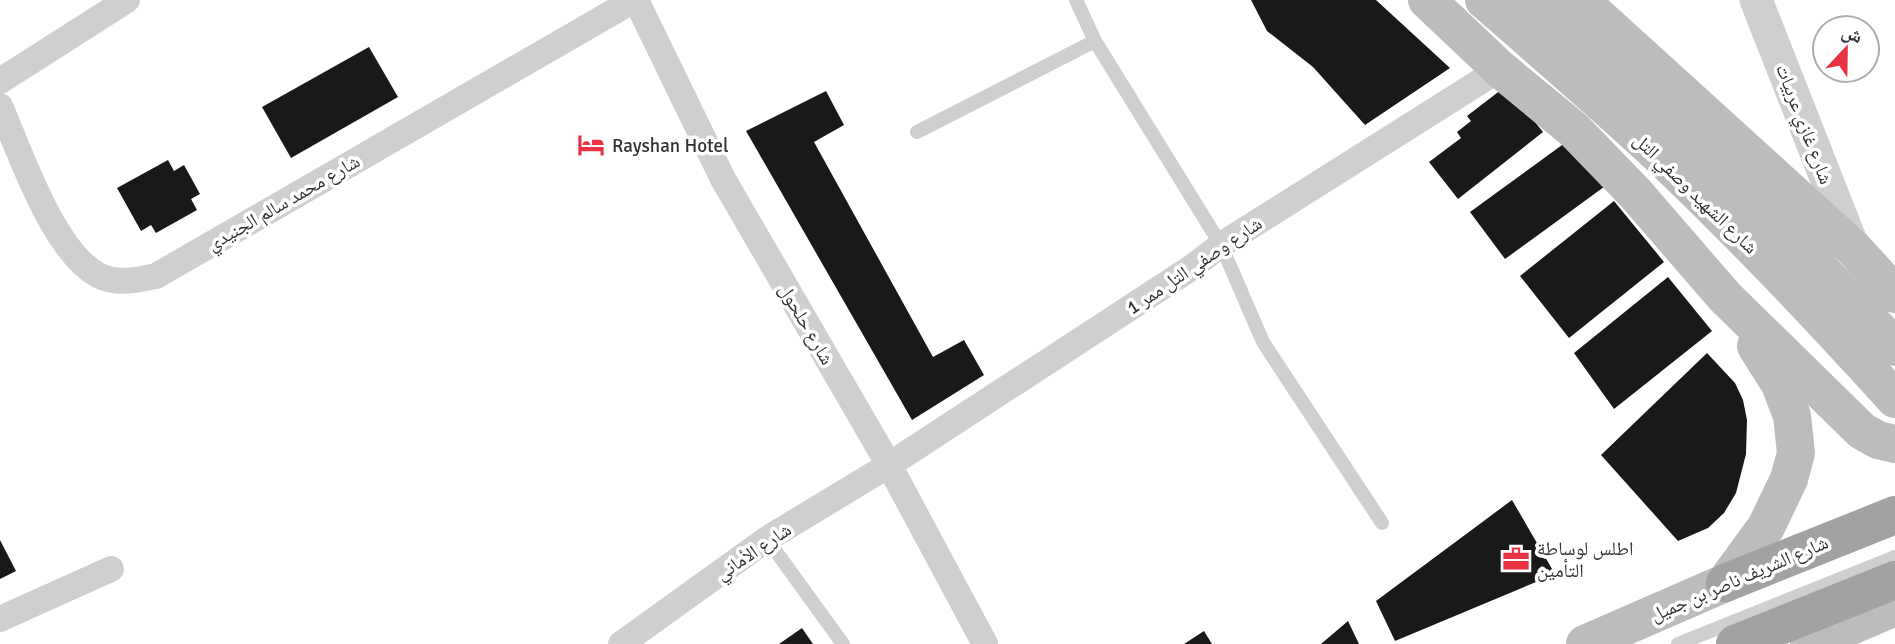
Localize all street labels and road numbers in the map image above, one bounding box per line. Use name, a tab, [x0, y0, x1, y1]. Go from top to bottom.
street label: شارع غازي عربيات	[1768, 61, 1838, 189]
street label: شارع الشهيد وصفي التل	[1626, 128, 1763, 261]
street label: شارع محمد سالم الجنيدي	[203, 149, 366, 259]
street label: شارع وصفي التل ممر 1	[1122, 212, 1268, 322]
street label: شارع حلحول	[773, 280, 839, 369]
street label: شارع الأماني	[711, 518, 798, 588]
street label: شارع الشريف ناصر بن جميل	[1647, 531, 1832, 627]

